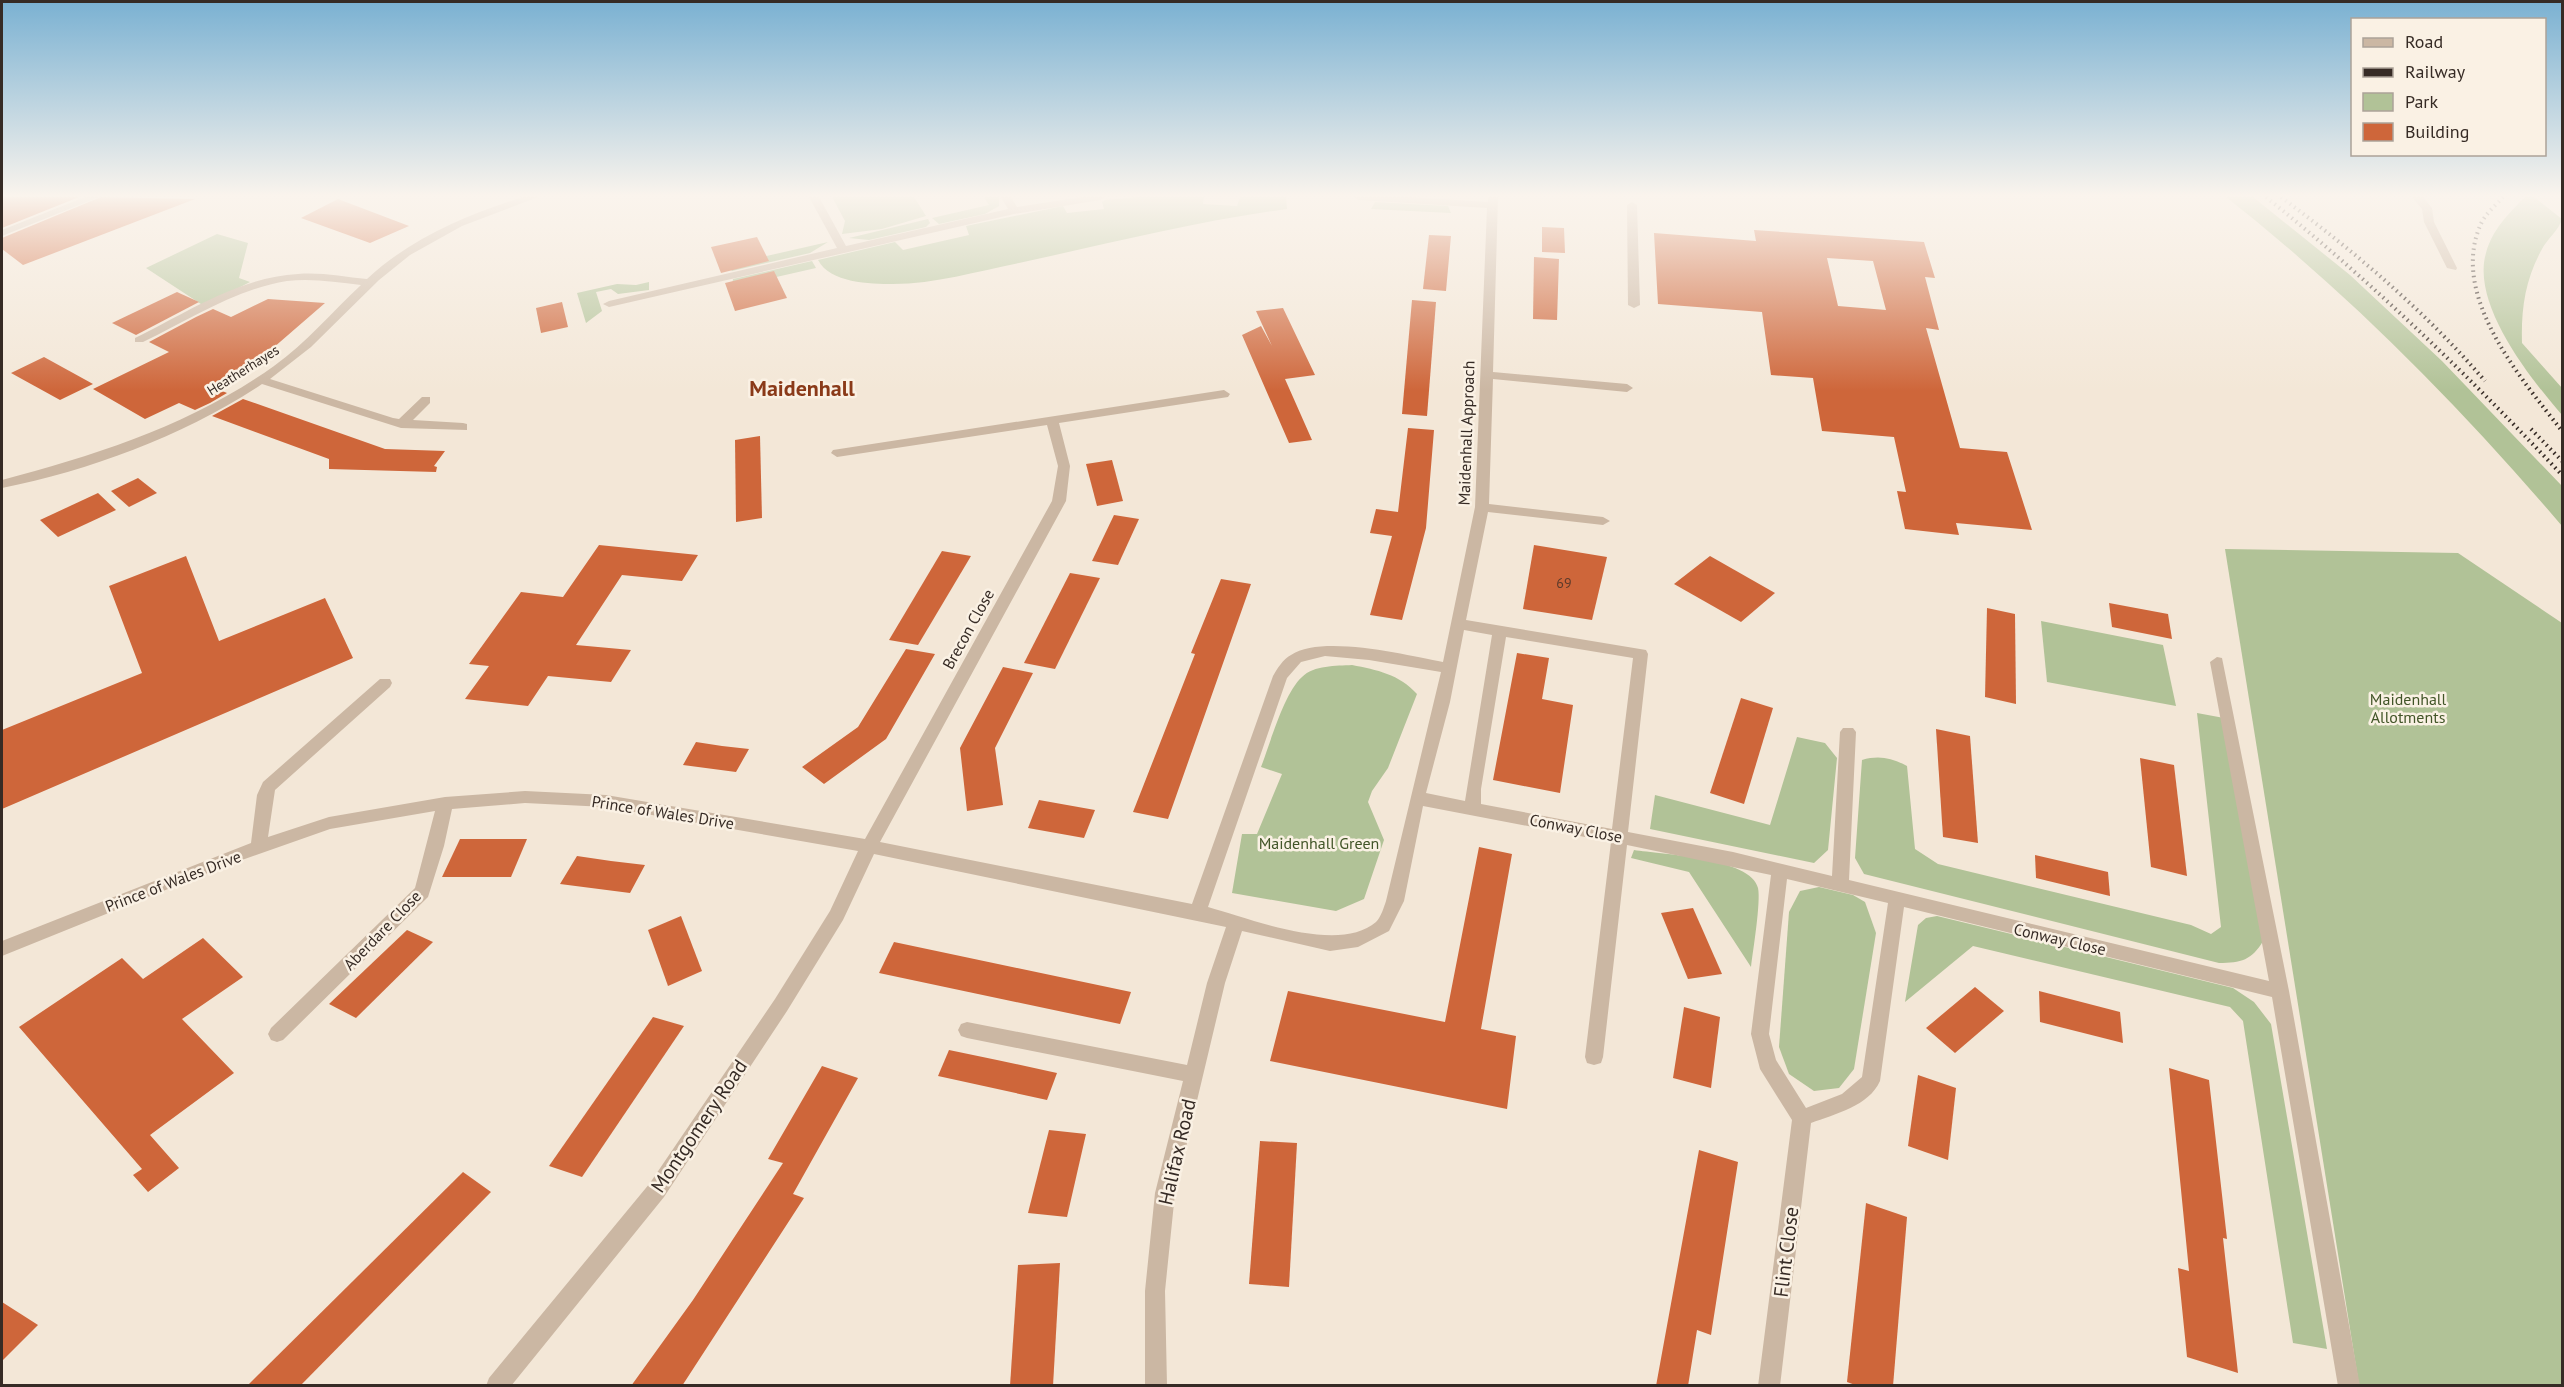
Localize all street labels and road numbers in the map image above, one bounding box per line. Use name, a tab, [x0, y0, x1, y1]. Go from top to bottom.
street label: Heatherhayes	[204, 341, 283, 399]
street label: Maidenhall Approach	[1453, 360, 1479, 506]
street label: Brecon Close	[938, 585, 998, 673]
street label: Prince of Wales Drive	[590, 791, 736, 833]
street label: Conway Close	[1528, 809, 1624, 847]
street label: Prince of Wales Drive	[102, 846, 244, 916]
street label: Aberdare Close	[339, 886, 425, 974]
street label: Conway Close	[2012, 919, 2108, 959]
street label: Montgomery Road	[645, 1054, 753, 1198]
street label: Halifax Road	[1152, 1096, 1202, 1208]
street label: Flint Close	[1768, 1205, 1804, 1299]

